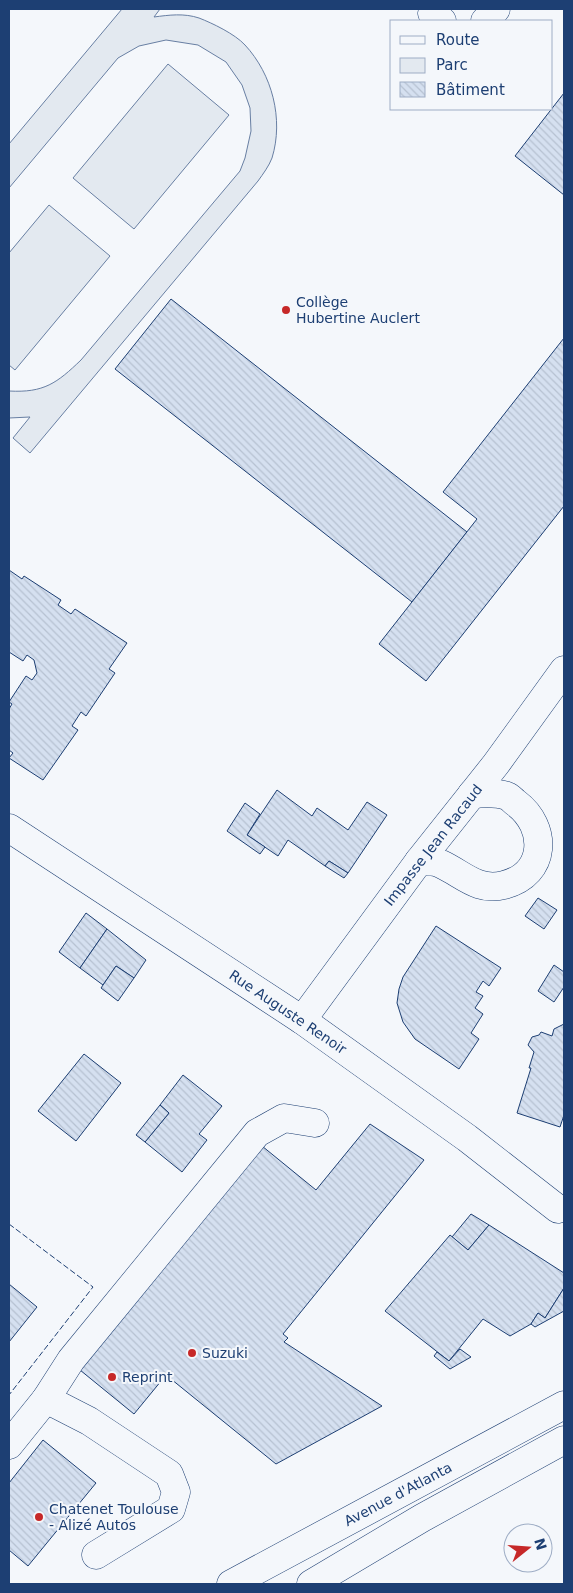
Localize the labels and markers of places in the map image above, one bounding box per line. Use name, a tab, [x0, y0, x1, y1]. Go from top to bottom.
place label: Collège Hubertine Auclert	[296, 294, 420, 326]
marker: Collège Hubertine Auclert	[280, 304, 292, 316]
place label: Suzuki	[202, 1345, 248, 1361]
marker: Suzuki	[186, 1347, 198, 1359]
place label: Reprint	[122, 1369, 173, 1385]
marker: Reprint	[106, 1371, 118, 1383]
place label: Chatenet Toulouse - Alizé Autos	[49, 1501, 179, 1533]
marker: Chatenet Toulouse - Alizé Autos	[33, 1511, 45, 1523]

